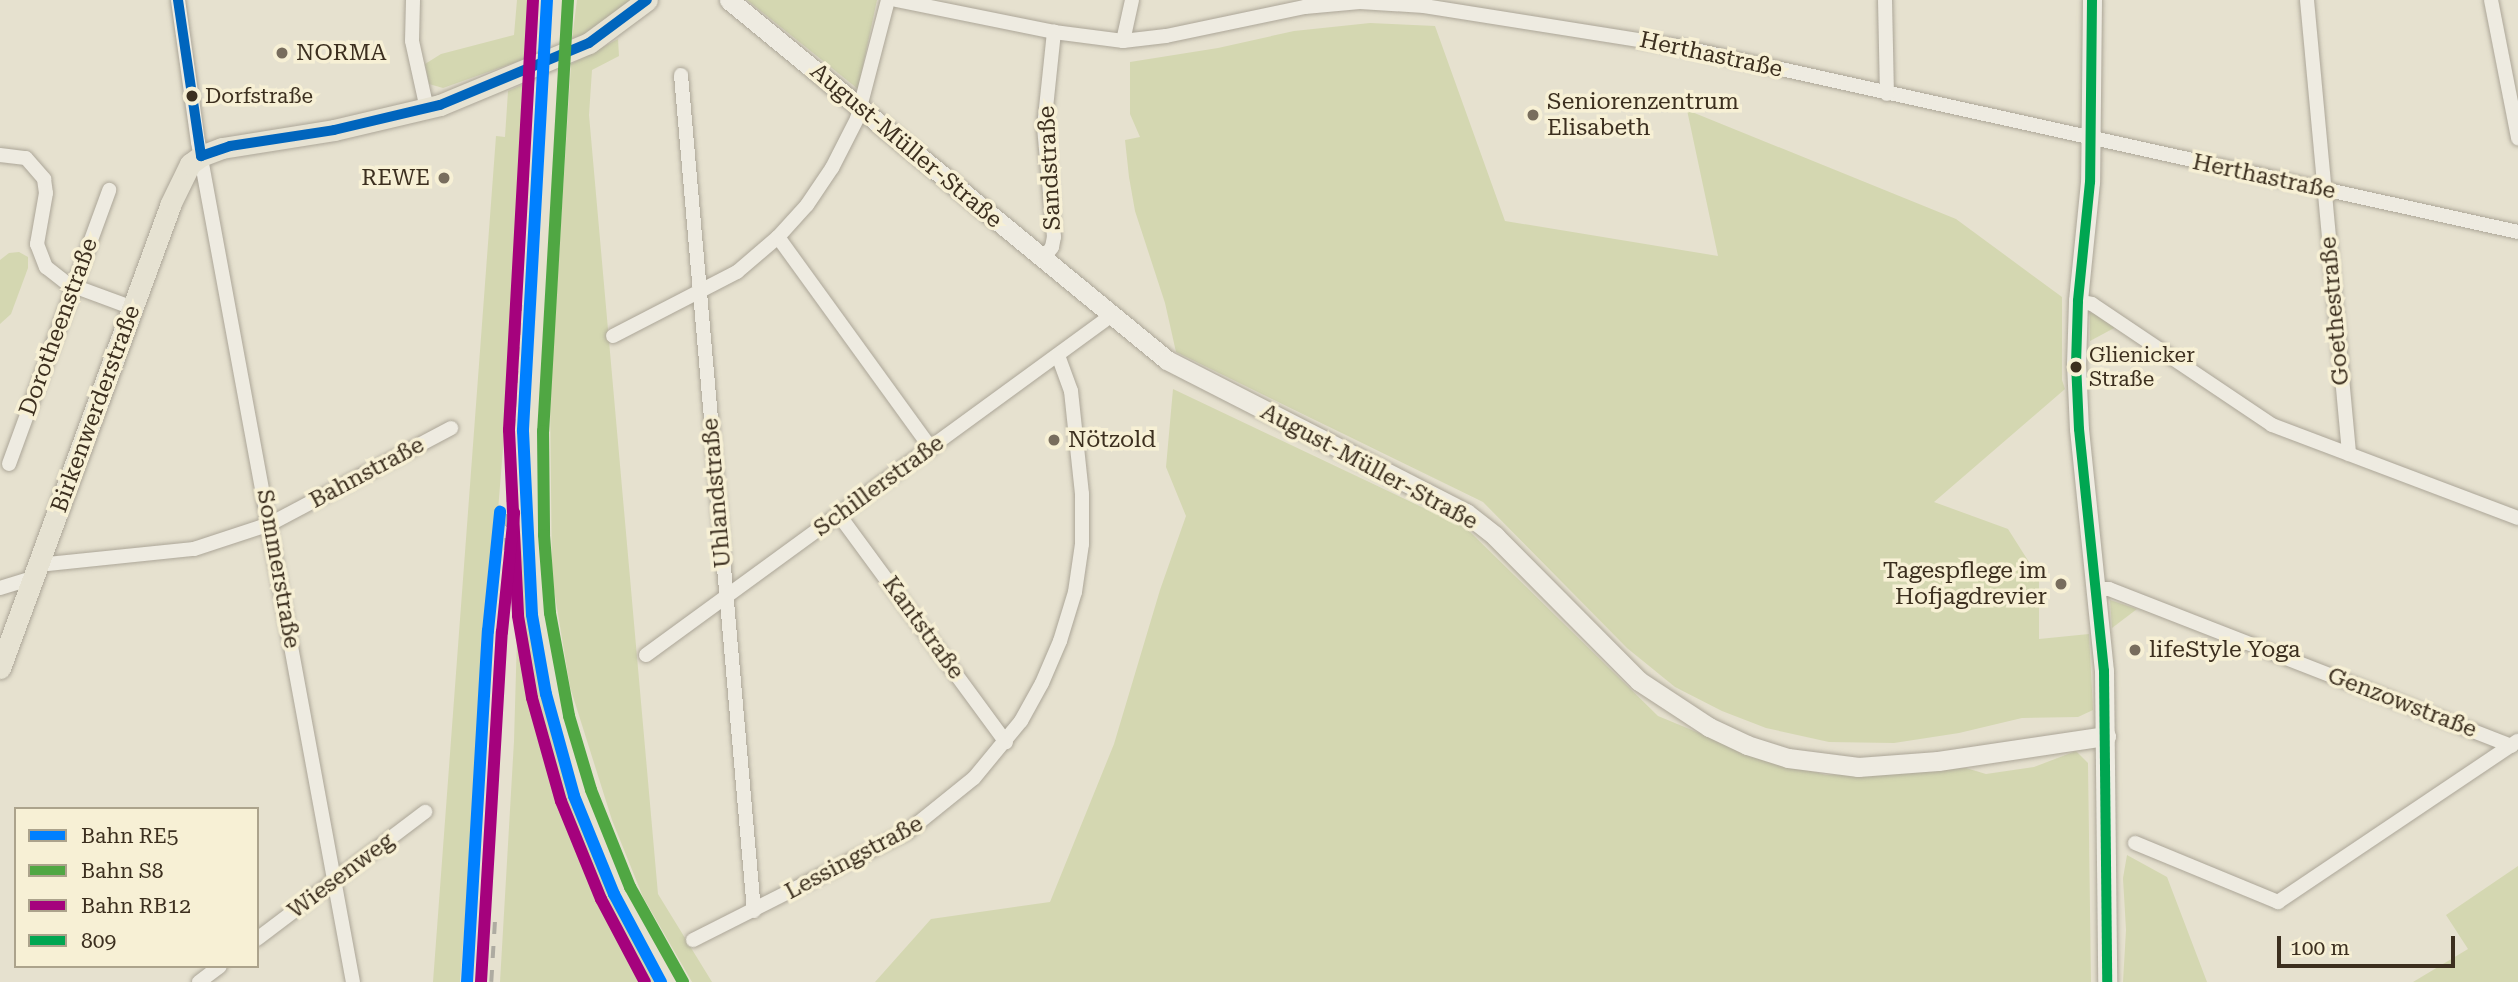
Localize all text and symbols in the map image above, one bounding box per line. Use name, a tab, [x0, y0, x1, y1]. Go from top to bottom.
street label: Herthastraße	[1637, 26, 1785, 84]
place label: NORMA	[296, 39, 387, 67]
marker: NORMA	[274, 45, 290, 61]
street label: August-Müller-Straße	[805, 58, 1007, 234]
place label: Dorfstraße	[205, 83, 313, 109]
place label: Seniorenzentrum Elisabeth	[1547, 88, 1739, 142]
marker: Dorfstraße	[185, 89, 199, 103]
street label: Sandstraße	[1033, 105, 1067, 231]
marker: Seniorenzentrum Elisabeth	[1525, 107, 1541, 123]
street label: Herthastraße	[2190, 148, 2338, 206]
place label: REWE	[361, 164, 430, 192]
marker: REWE	[436, 170, 452, 186]
street label: Dorotheenstraße	[14, 234, 104, 420]
street label: Goethestraße	[2315, 235, 2355, 387]
street label: Birkenwerderstraße	[46, 302, 146, 516]
place label: Glienicker Straße	[2089, 342, 2195, 392]
marker: Glienicker Straße	[2069, 360, 2083, 374]
street label: August-Müller-Straße	[1256, 398, 1482, 536]
street label: Uhlandstraße	[697, 417, 737, 569]
place label: Nötzold	[1068, 426, 1156, 454]
street label: Schillerstraße	[809, 430, 949, 542]
street label: Bahnstraße	[305, 431, 429, 515]
marker: Nötzold	[1046, 432, 1062, 448]
street label: Sommerstraße	[250, 487, 306, 651]
place label: Tagespflege im Hofjagdrevier	[1883, 557, 2047, 611]
street label: Kantstraße	[876, 571, 970, 685]
marker: Tagespflege im Hofjagdrevier	[2053, 576, 2069, 592]
place label: lifeStyle Yoga	[2149, 636, 2301, 664]
marker: lifeStyle Yoga	[2127, 642, 2143, 658]
street label: Genzowstraße	[2324, 662, 2480, 744]
legend	[14, 807, 259, 968]
street label: Lessingstraße	[780, 810, 928, 906]
text: Bahn RE5	[81, 824, 179, 848]
street label: Wiesenweg	[283, 827, 399, 925]
text: Bahn S8	[81, 859, 164, 883]
text: Bahn RB12	[81, 894, 191, 918]
scale bar	[2280, 922, 2458, 966]
text: 809	[81, 929, 116, 953]
text: 100 m	[2290, 936, 2350, 960]

